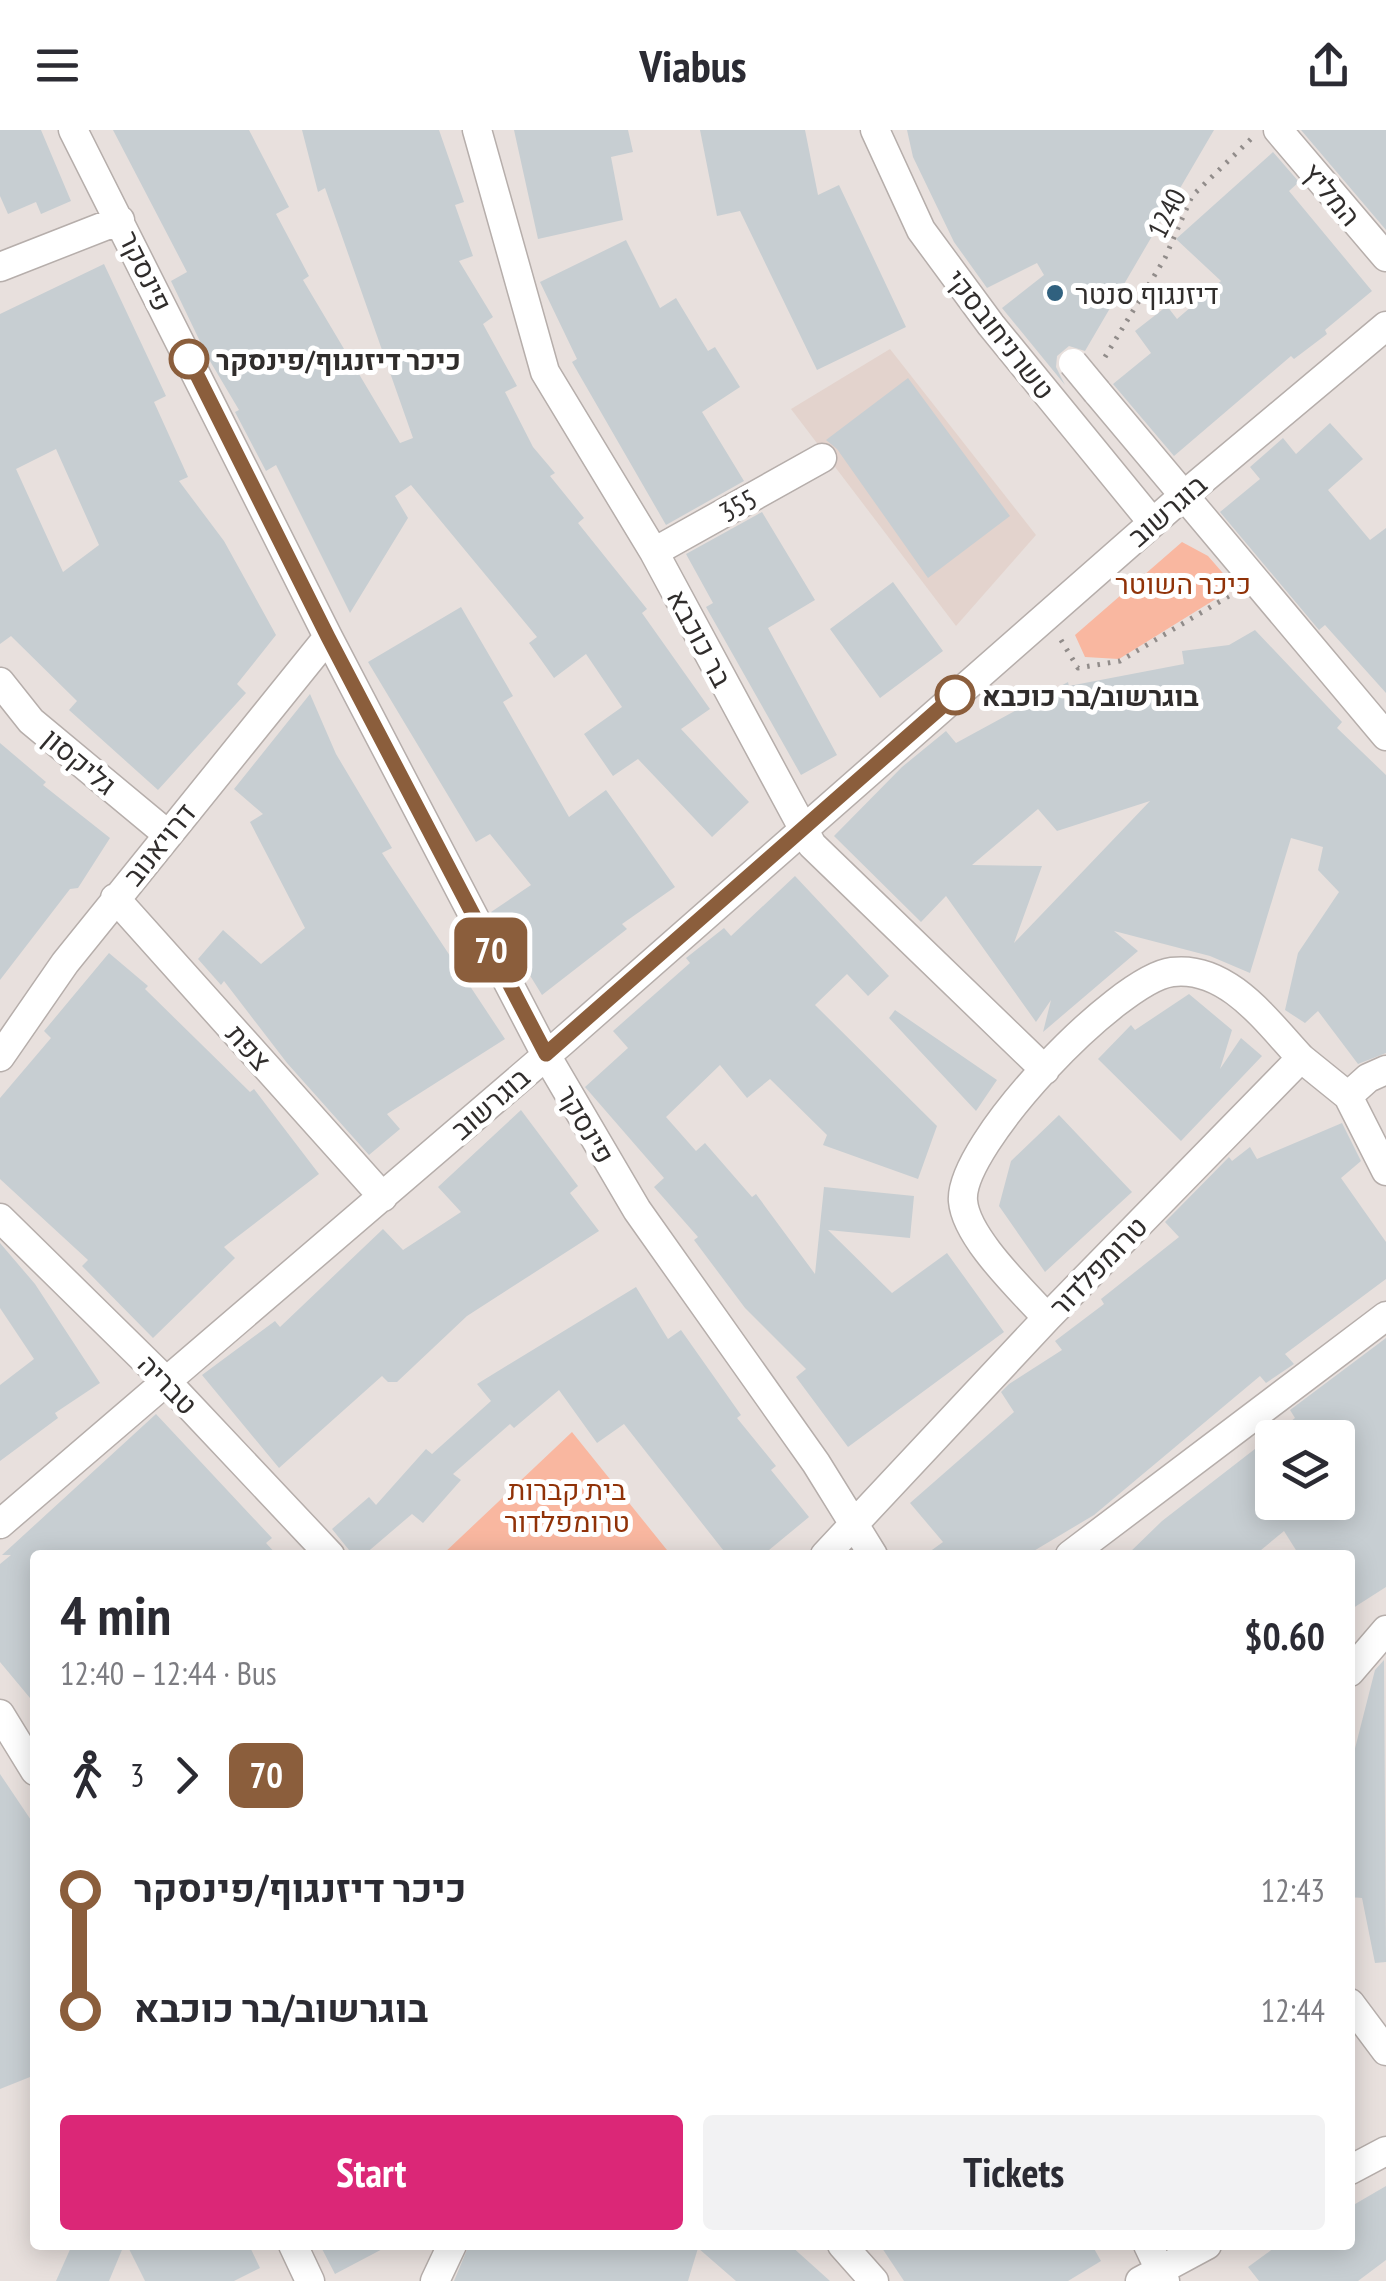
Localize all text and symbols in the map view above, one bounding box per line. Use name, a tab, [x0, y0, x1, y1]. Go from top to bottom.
text: Viabus	[639, 36, 747, 94]
icon: menu	[30, 38, 85, 93]
icon: share	[1301, 38, 1356, 93]
street label: המליץ	[1295, 155, 1369, 233]
street label: 1240	[1138, 182, 1194, 244]
street label: פינסקר	[111, 225, 181, 317]
street label: טשרניחובסקי	[939, 261, 1063, 407]
place label: דיזנגוף סנטר	[1075, 275, 1219, 312]
marker: דיזנגוף סנטר	[1044, 282, 1066, 304]
marker: כיכר דיזנגוף/פינסקר	[170, 340, 208, 378]
place label: כיכר דיזנגוף/פינסקר	[216, 341, 461, 378]
street label: בוגרשוב	[1120, 465, 1214, 554]
street label: 355	[712, 480, 764, 530]
park label: כיכר השוטר	[1115, 565, 1251, 602]
street label: בר כוכבא	[659, 583, 741, 693]
marker: בוגרשוב/בר כוכבא	[936, 676, 974, 714]
place label: בוגרשוב/בר כוכבא	[982, 677, 1199, 714]
street label: גליקסון	[35, 719, 125, 803]
street label: דרויאנוב	[114, 795, 204, 893]
line badge: 70	[446, 918, 536, 982]
text: 70	[474, 927, 508, 973]
street label: צפת	[218, 1016, 280, 1078]
street label: בוגרשוב	[443, 1058, 537, 1147]
street label: פינסקר	[549, 1078, 623, 1170]
street label: טרומפלדור	[1041, 1208, 1155, 1324]
street label: טבריה	[130, 1346, 206, 1422]
map controls	[1255, 1420, 1355, 1520]
button: layers	[1255, 1420, 1355, 1520]
park label: בית קברות טרומפלדור	[504, 1471, 630, 1540]
text: 4 min	[60, 1579, 171, 1650]
text: $0.60	[1244, 1611, 1325, 1660]
text: 12:40 – 12:44 · Bus	[60, 1652, 277, 1694]
icon: walk	[60, 1748, 115, 1803]
icon: forward	[159, 1748, 214, 1803]
text: 70	[249, 1752, 283, 1798]
text: 3	[130, 1754, 144, 1796]
text: כיכר דיזנגוף/פינסקר	[134, 1863, 466, 1912]
text: 12:43	[1261, 1869, 1325, 1911]
text: בוגרשוב/בר כוכבא	[134, 1983, 428, 2032]
text: 12:44	[1261, 1989, 1325, 2031]
button: Start	[60, 2115, 683, 2230]
button: Tickets	[703, 2115, 1325, 2230]

